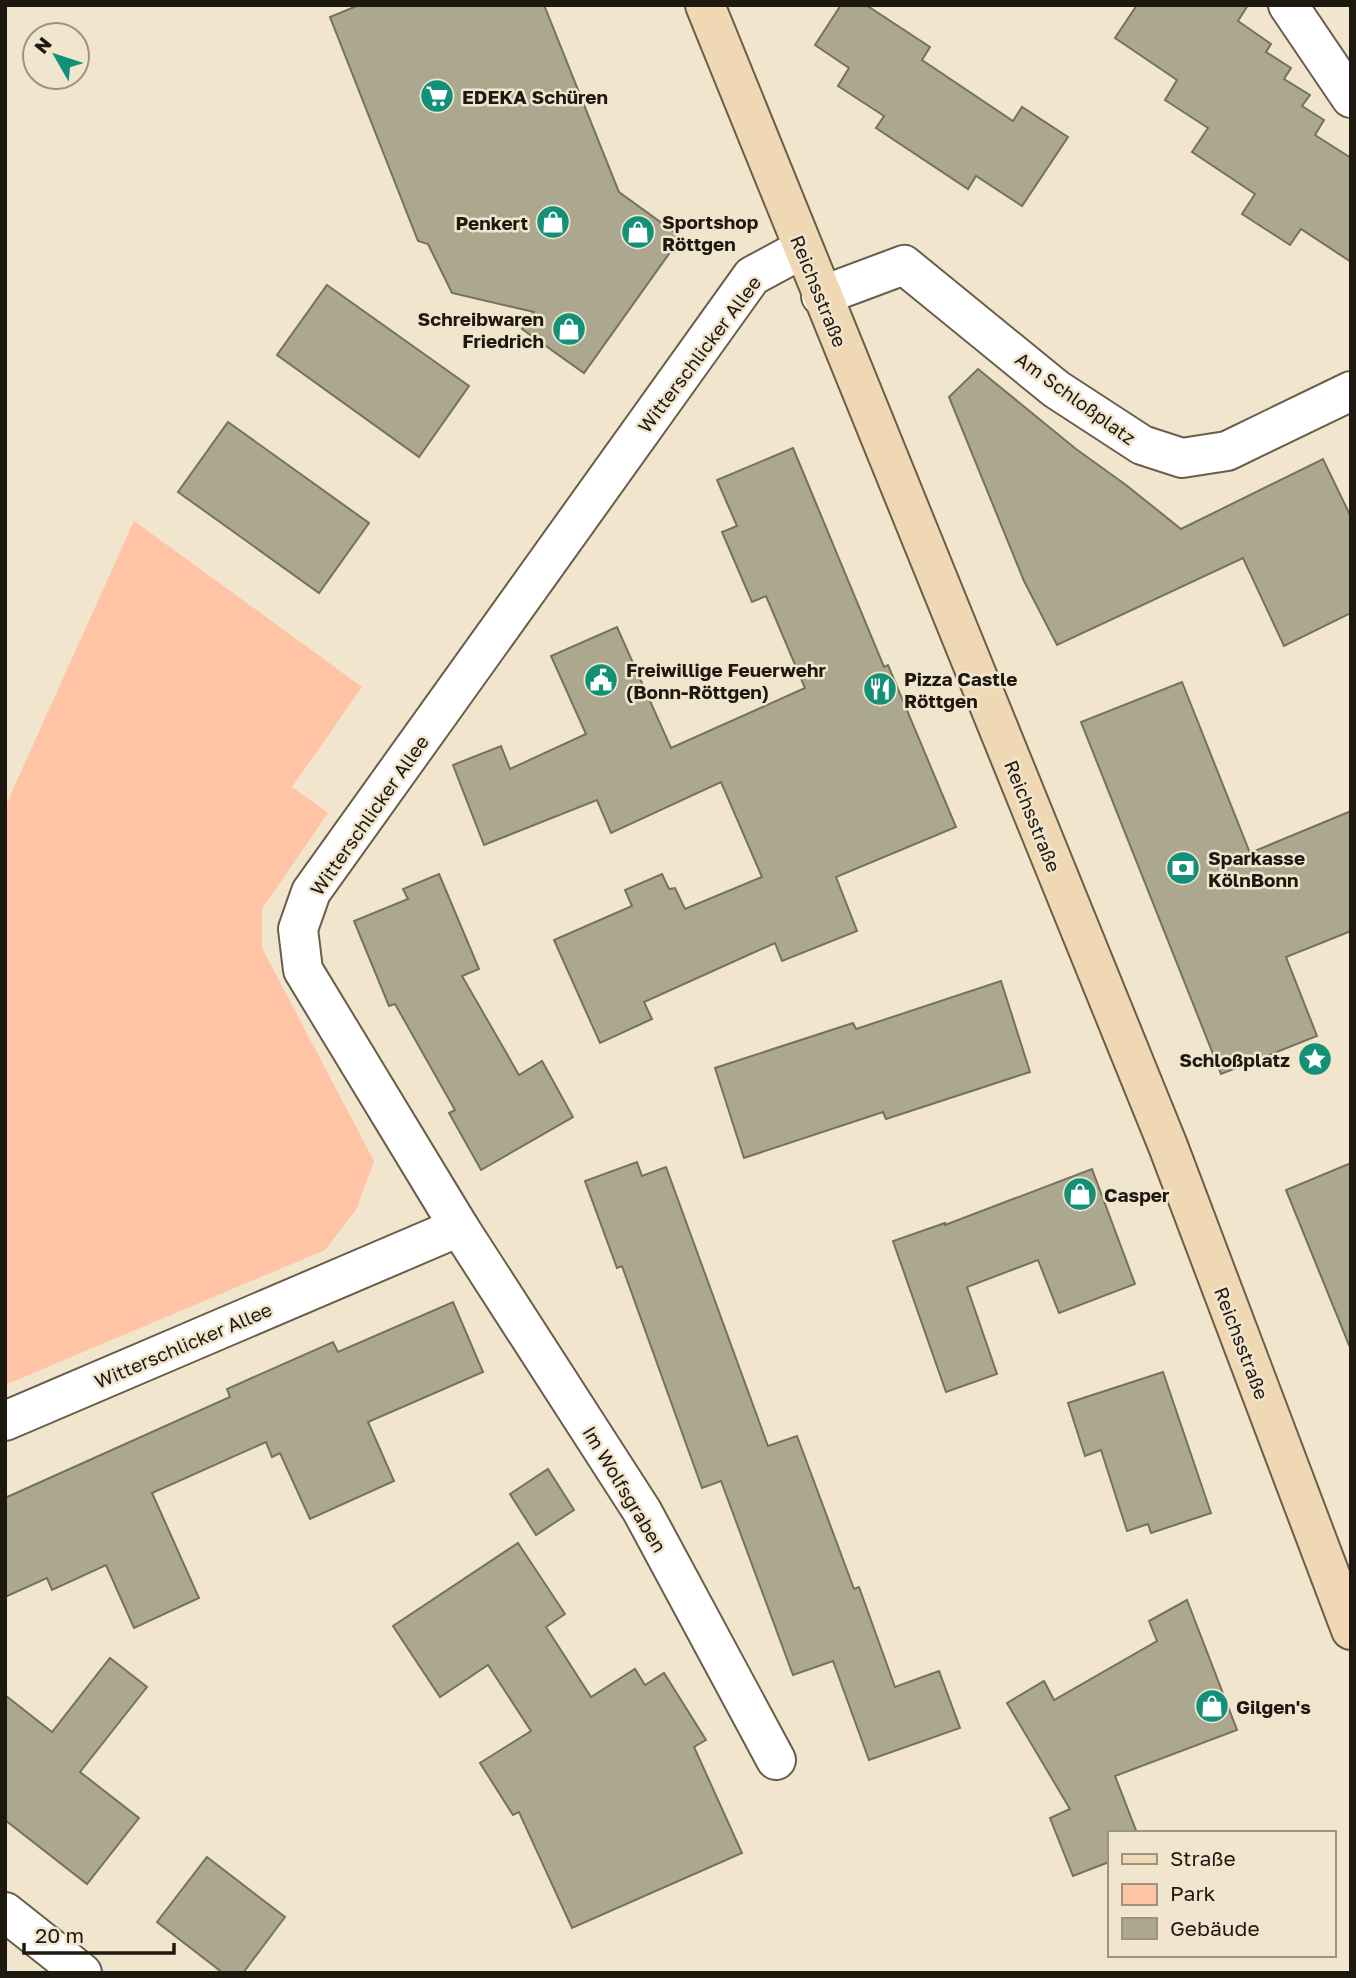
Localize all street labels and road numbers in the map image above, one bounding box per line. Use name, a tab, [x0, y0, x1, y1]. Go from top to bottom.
street label: Reichsstraße	[786, 232, 852, 350]
street label: Witterschlicker Allee	[633, 271, 765, 437]
street label: Am Schloßplatz	[1011, 347, 1141, 449]
street label: Witterschlicker Allee	[305, 730, 433, 900]
street label: Reichsstraße	[1000, 757, 1066, 875]
street label: Reichsstraße	[1210, 1284, 1274, 1402]
street label: Witterschlicker Allee	[91, 1297, 275, 1393]
street label: Im Wolfsgraben	[578, 1422, 672, 1556]

